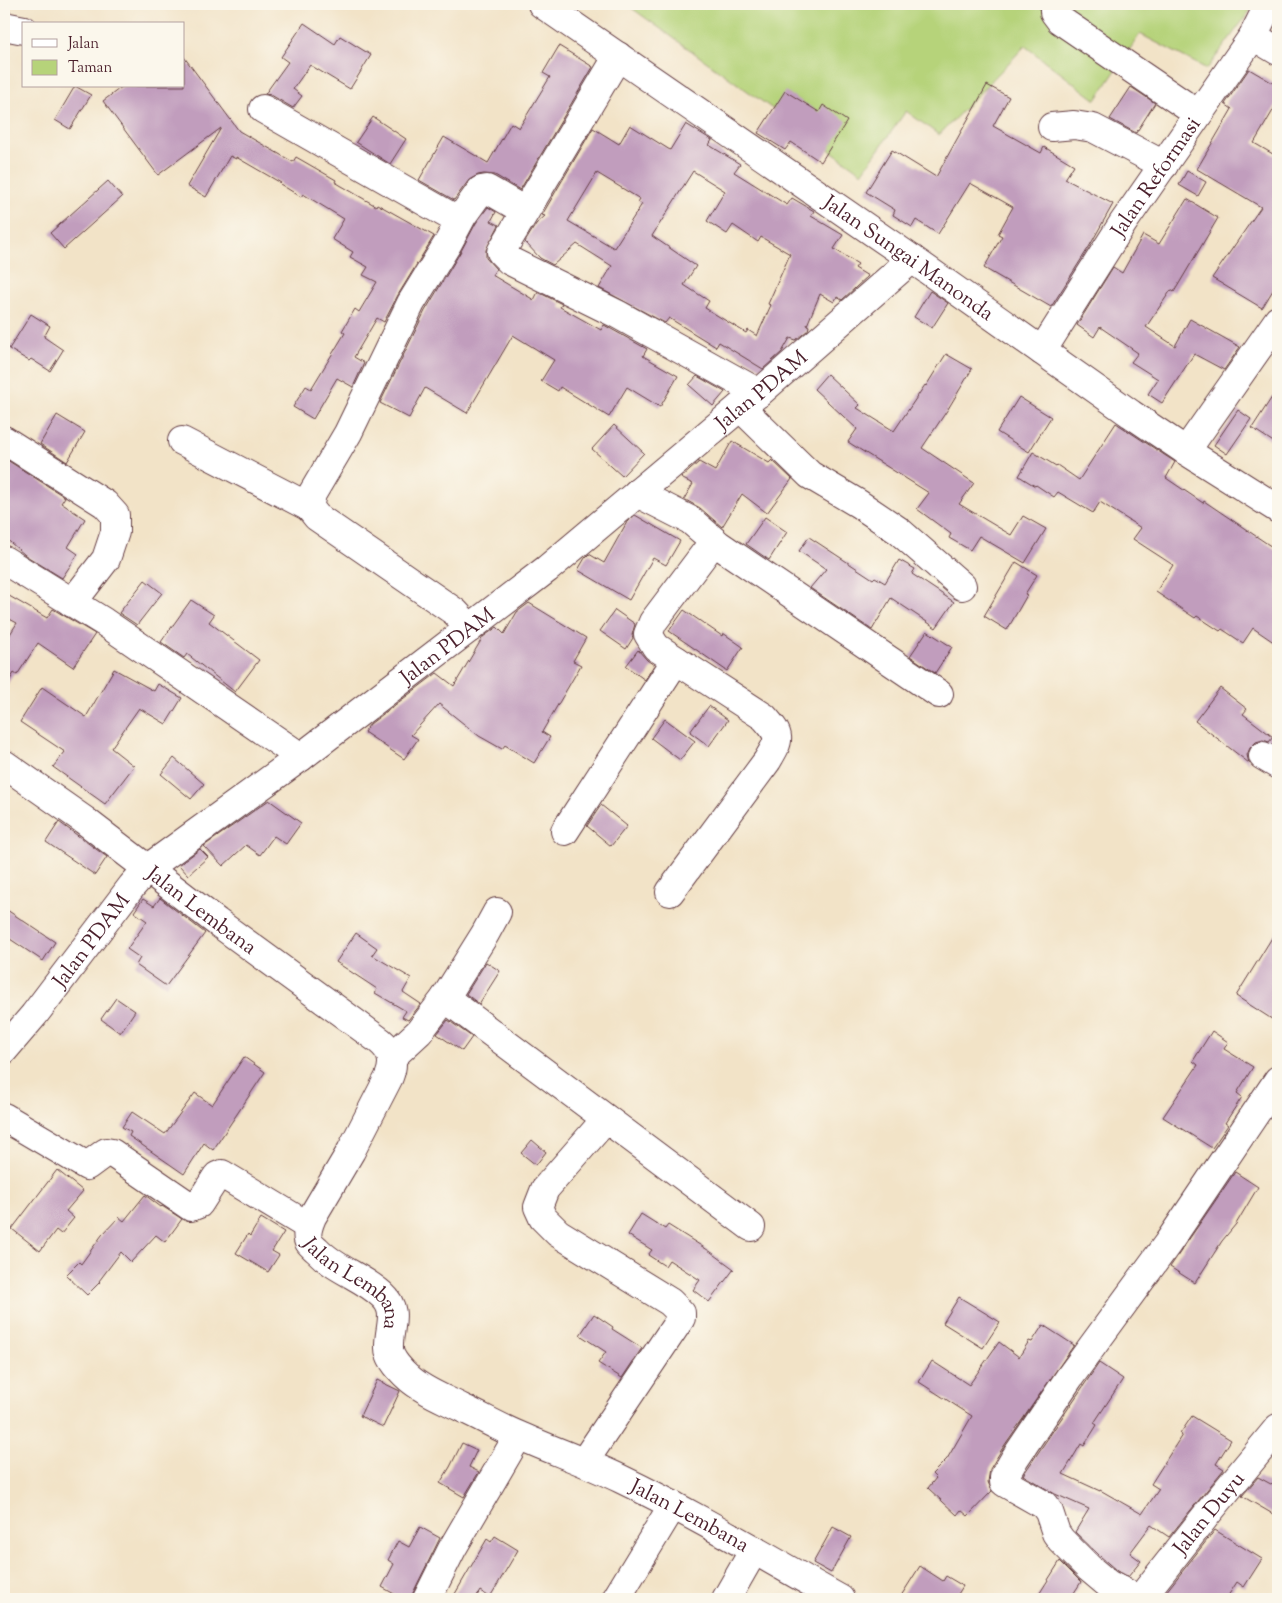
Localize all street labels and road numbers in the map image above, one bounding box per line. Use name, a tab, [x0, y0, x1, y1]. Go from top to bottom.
street label: Jalan Reformasi	[1104, 112, 1209, 244]
street label: Jalan Sungai Manonda	[816, 189, 999, 329]
street label: Jalan PDAM	[709, 344, 815, 439]
street label: Jalan PDAM	[394, 601, 502, 694]
street label: Jalan Lembana	[139, 859, 262, 963]
street label: Jalan PDAM	[46, 888, 138, 996]
street label: Jalan Lembana	[293, 1231, 405, 1332]
street label: Jalan Duyu	[1167, 1466, 1253, 1563]
street label: Jalan Lembana	[624, 1472, 754, 1561]

